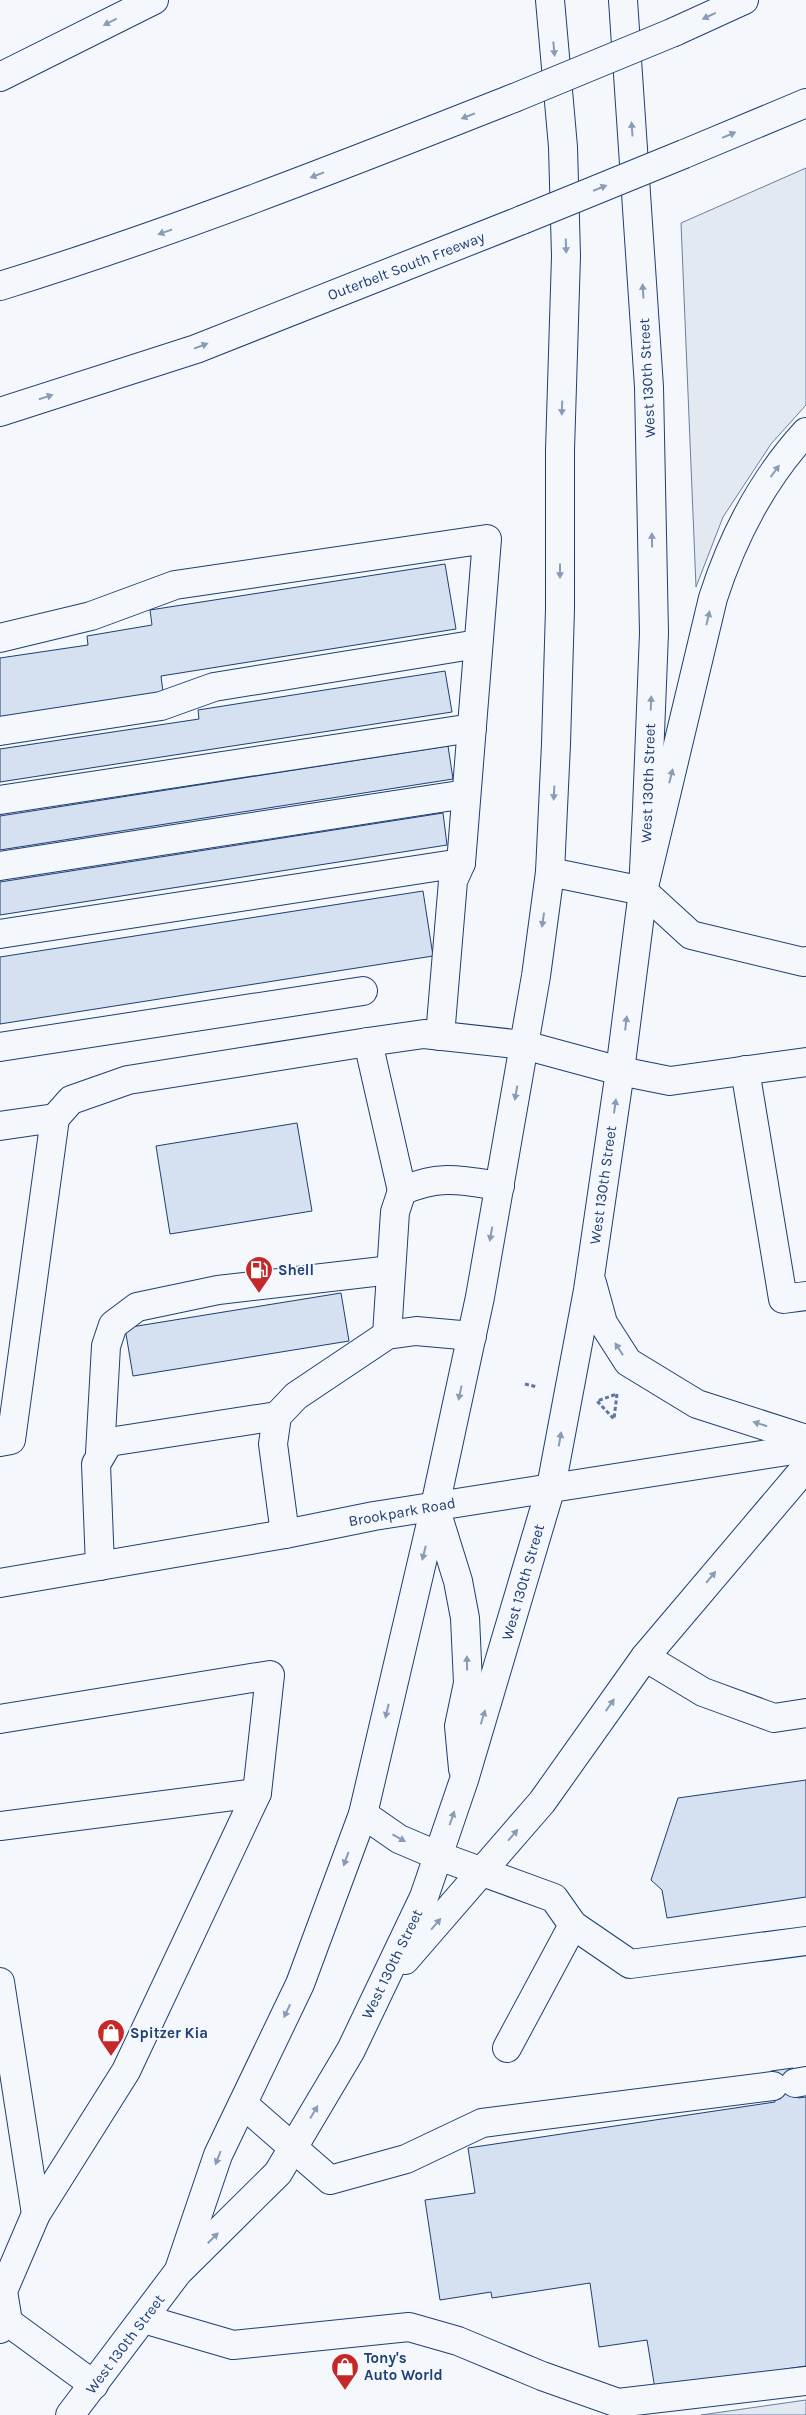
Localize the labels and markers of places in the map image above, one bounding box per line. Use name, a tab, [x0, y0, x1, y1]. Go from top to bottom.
fuel station icon: Shell	[244, 1255, 274, 1294]
place label: Shell	[278, 1261, 314, 1279]
shop icon: Spitzer Kia	[96, 2018, 126, 2057]
place label: Spitzer Kia	[130, 2024, 208, 2042]
place label: Tony's Auto World	[364, 2349, 443, 2384]
shop icon: Tony's Auto World	[330, 2352, 360, 2391]

